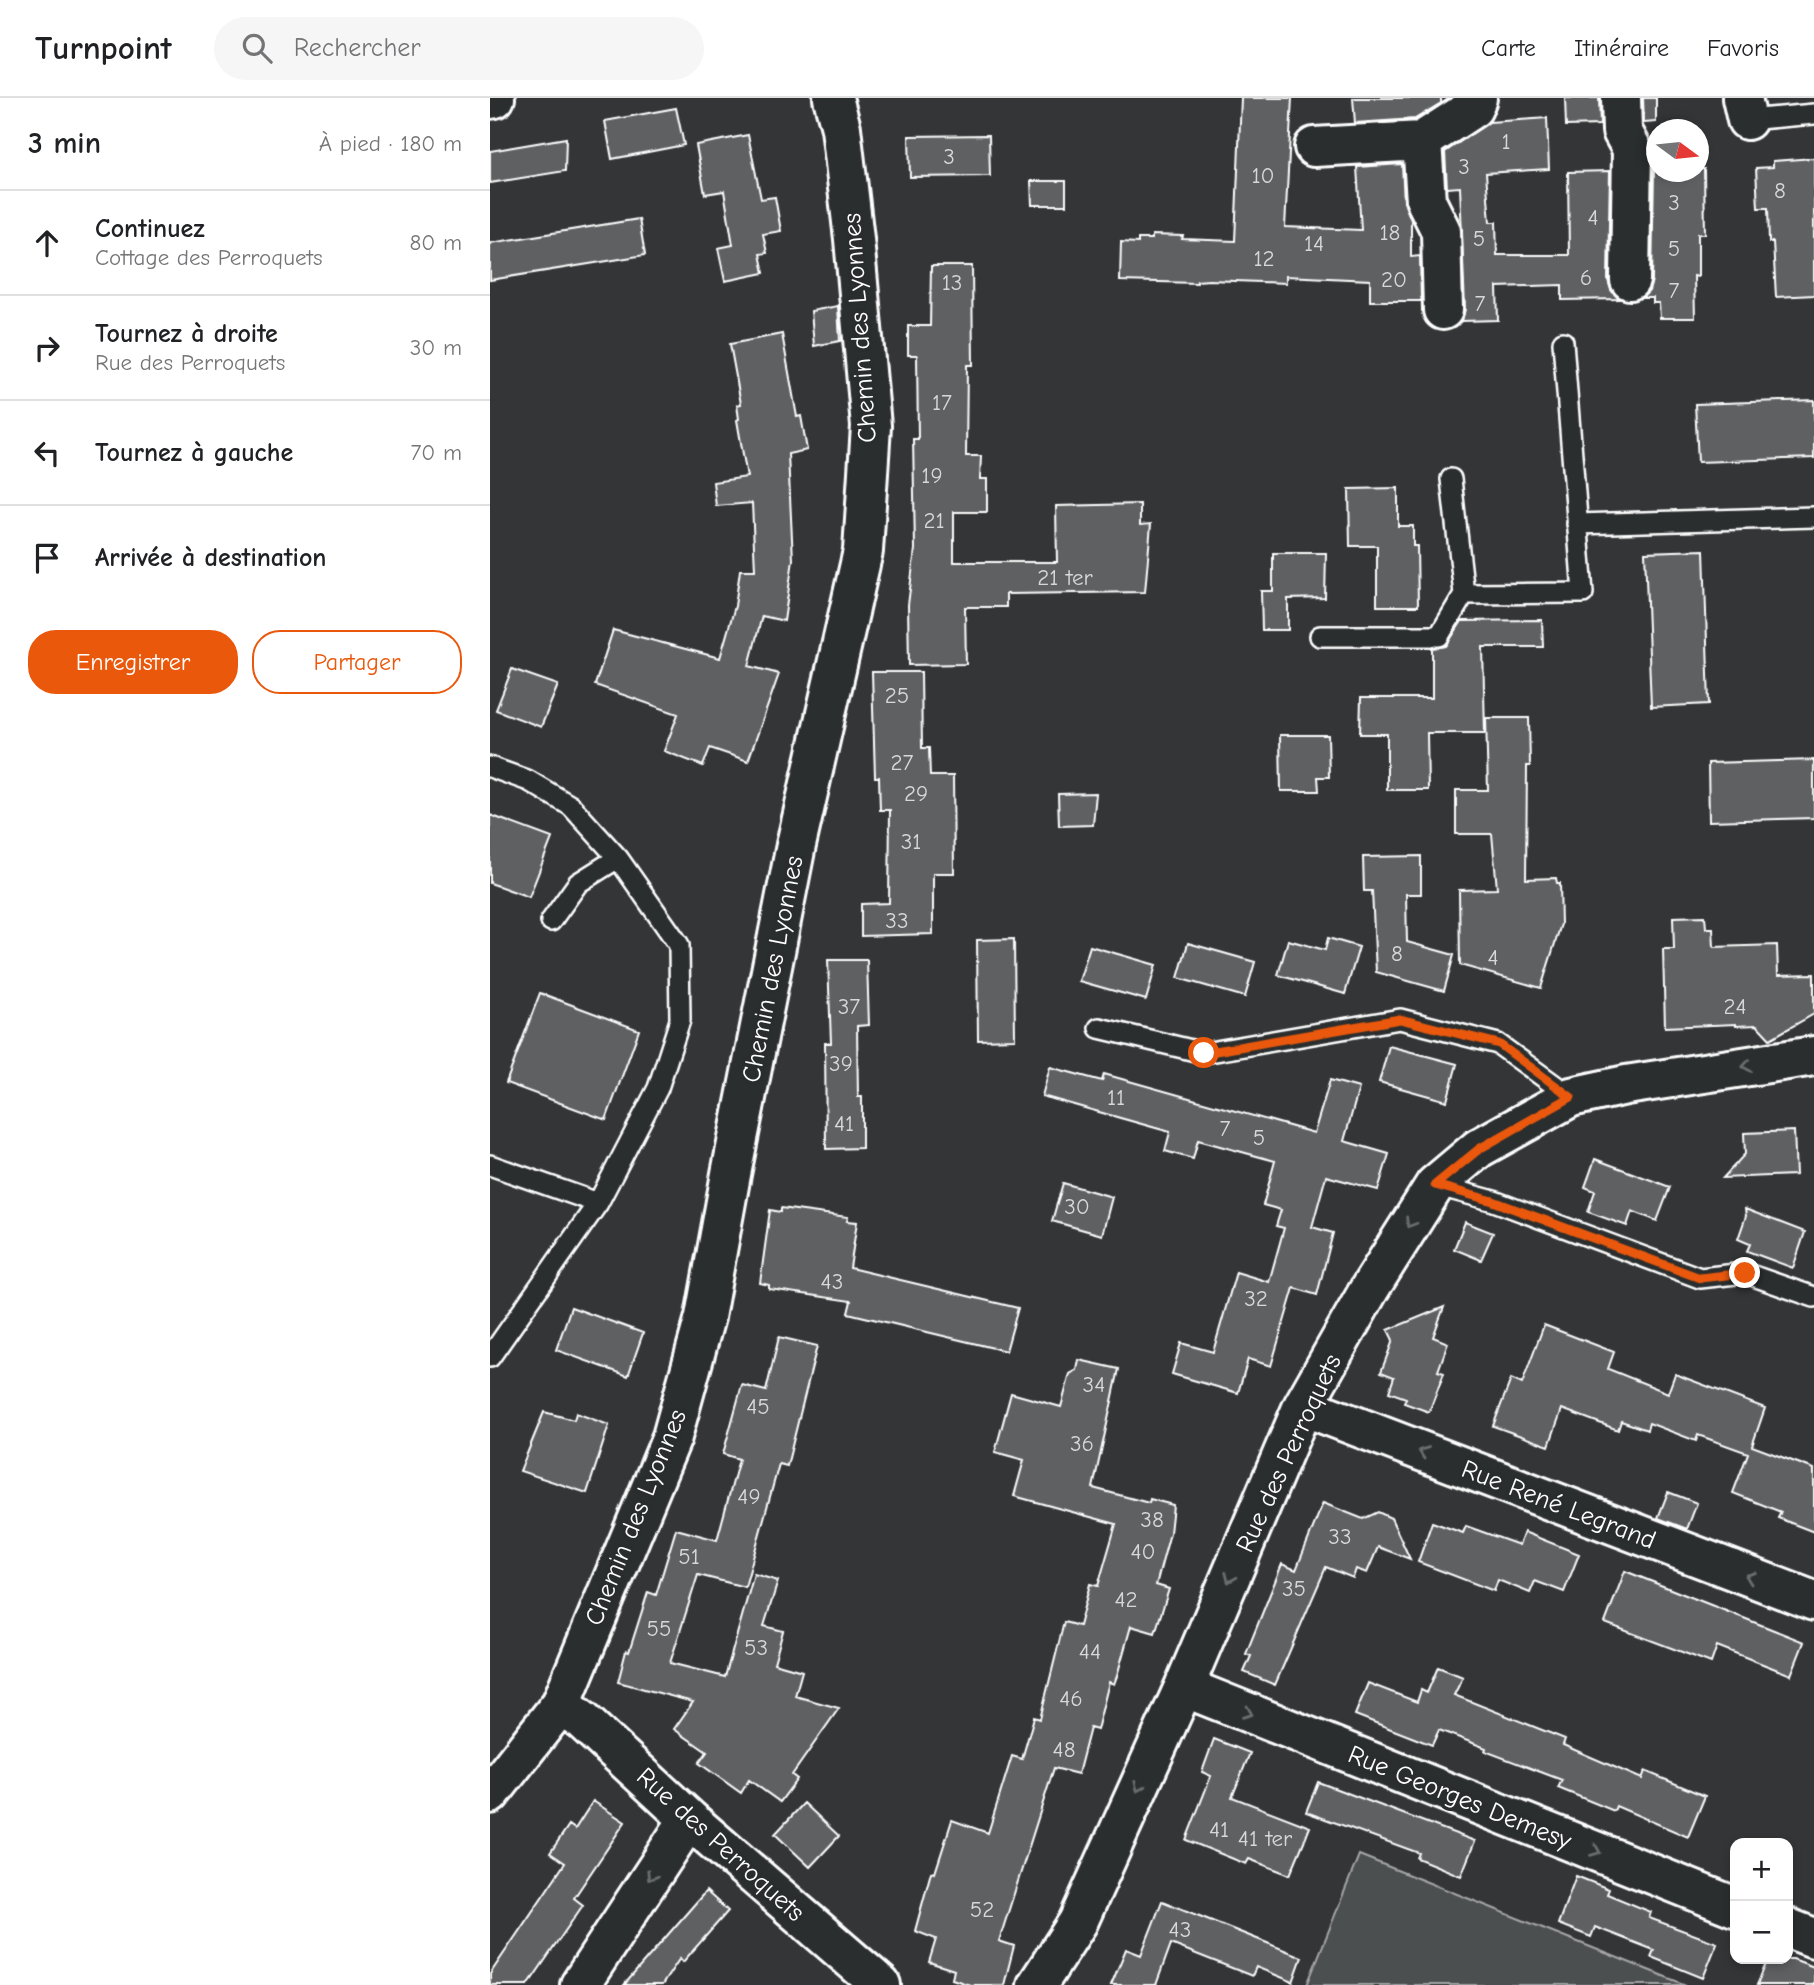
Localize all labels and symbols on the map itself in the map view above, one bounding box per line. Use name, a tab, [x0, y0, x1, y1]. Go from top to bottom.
north arrow	[1646, 119, 1709, 182]
house number: 1	[1501, 128, 1511, 155]
house number: 3	[943, 143, 955, 170]
house number: 3	[1458, 153, 1470, 180]
house number: 10	[1251, 162, 1275, 189]
house number: 8	[1774, 177, 1786, 204]
house number: 3	[1668, 189, 1680, 216]
house number: 4	[1587, 204, 1599, 231]
street label: Chemin des Lyonnes	[837, 212, 883, 444]
house number: 18	[1380, 219, 1400, 246]
house number: 5	[1473, 225, 1485, 252]
house number: 14	[1304, 230, 1324, 257]
house number: 5	[1668, 235, 1680, 262]
house number: 12	[1253, 245, 1275, 272]
house number: 6	[1580, 264, 1592, 291]
house number: 20	[1381, 266, 1407, 293]
house number: 13	[942, 269, 962, 296]
house number: 7	[1669, 277, 1680, 304]
house number: 7	[1475, 290, 1486, 317]
house number: 17	[932, 389, 952, 416]
house number: 19	[921, 462, 943, 489]
house number: 21	[923, 507, 945, 534]
house number: 21 ter	[1037, 564, 1094, 591]
house number: 25	[885, 682, 909, 709]
house number: 27	[891, 749, 914, 776]
house number: 29	[904, 780, 928, 807]
house number: 31	[901, 828, 921, 855]
street label: Chemin des Lyonnes	[736, 853, 810, 1085]
house number: 33	[885, 907, 909, 934]
house number: 8	[1391, 940, 1403, 967]
house number: 4	[1487, 944, 1499, 971]
house number: 37	[838, 993, 860, 1020]
house number: 24	[1723, 993, 1747, 1020]
route start	[1188, 1037, 1219, 1068]
house number: 39	[829, 1050, 853, 1077]
one-way arrow	[1741, 1059, 1752, 1074]
house number: 11	[1107, 1084, 1125, 1111]
house number: 41	[834, 1110, 854, 1137]
house number: 7	[1220, 1115, 1231, 1142]
house number: 5	[1253, 1124, 1265, 1151]
house number: 30	[1064, 1193, 1090, 1220]
one-way arrow	[1406, 1216, 1419, 1229]
route end	[1729, 1257, 1760, 1288]
house number: 43	[821, 1268, 843, 1295]
house number: 32	[1244, 1285, 1268, 1312]
street label: Rue des Perroquets	[1230, 1350, 1348, 1557]
house number: 34	[1083, 1371, 1105, 1398]
house number: 45	[746, 1393, 770, 1420]
street label: Chemin des Lyonnes	[579, 1405, 693, 1630]
house number: 36	[1070, 1430, 1094, 1457]
one-way arrow	[1418, 1446, 1430, 1460]
street label: Rue René Legrand	[1457, 1454, 1660, 1556]
house number: 49	[737, 1483, 761, 1510]
house number: 38	[1140, 1506, 1164, 1533]
house number: 33	[1328, 1523, 1352, 1550]
house number: 40	[1130, 1538, 1156, 1565]
house number: 51	[678, 1543, 700, 1570]
one-way arrow	[1745, 1571, 1757, 1585]
one-way arrow	[1225, 1572, 1239, 1584]
house number: 35	[1282, 1575, 1306, 1602]
house number: 42	[1114, 1586, 1138, 1613]
house number: 55	[647, 1615, 671, 1642]
house number: 53	[744, 1634, 768, 1661]
house number: 44	[1079, 1638, 1101, 1665]
house number: 46	[1059, 1685, 1083, 1712]
one-way arrow	[1241, 1704, 1253, 1718]
house number: 48	[1053, 1736, 1075, 1763]
street label: Rue Georges Demesy	[1344, 1739, 1576, 1857]
street label: Rue des Perroquets	[630, 1762, 810, 1928]
one-way arrow	[1133, 1780, 1147, 1792]
house number: 41	[1209, 1816, 1229, 1843]
house number: 41 ter	[1238, 1825, 1293, 1852]
one-way arrow	[1589, 1843, 1601, 1857]
one-way arrow	[647, 1868, 660, 1881]
house number: 52	[970, 1896, 994, 1923]
house number: 43	[1169, 1916, 1191, 1943]

